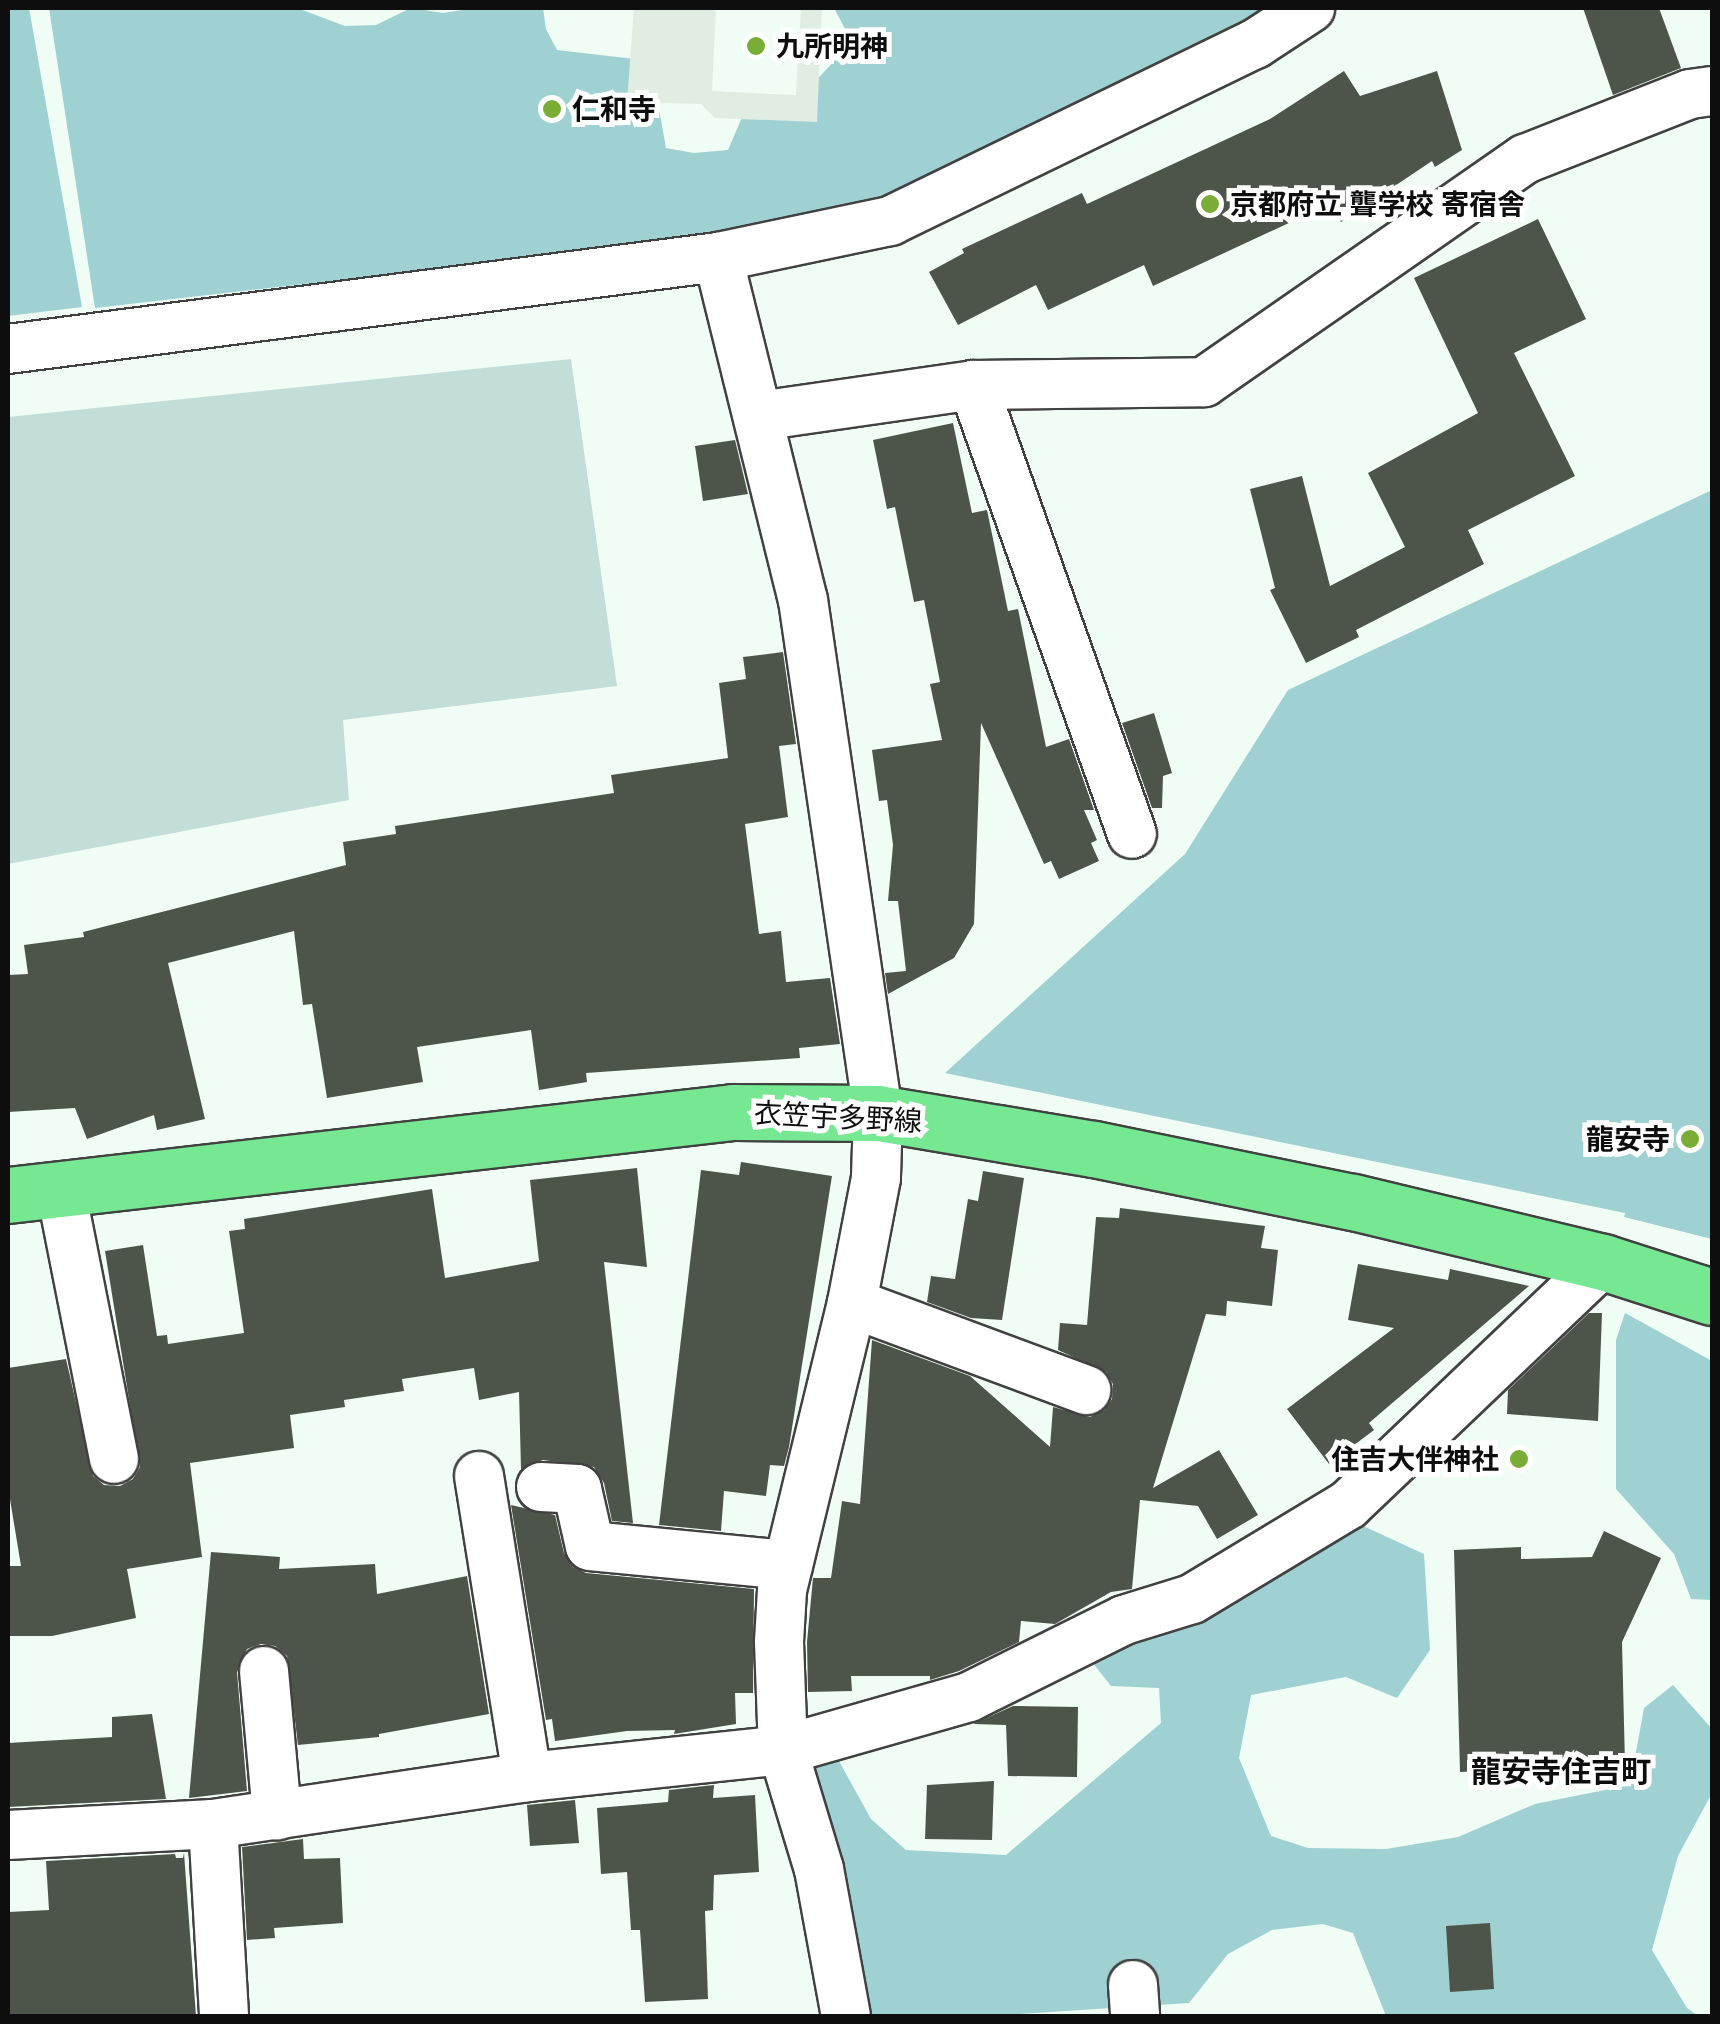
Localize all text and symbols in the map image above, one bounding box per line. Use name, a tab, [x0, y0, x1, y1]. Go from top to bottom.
place label: 九所明神	[776, 29, 888, 63]
marker: 九所明神	[745, 35, 767, 57]
place label: 仁和寺	[572, 92, 656, 126]
marker: 仁和寺	[541, 98, 563, 120]
place label: 京都府立 聾学校 寄宿舎	[1230, 187, 1525, 221]
marker: 京都府立 聾学校 寄宿舎	[1199, 193, 1221, 215]
street label: 衣笠宇多野線	[753, 1096, 923, 1138]
place label: 龍安寺	[1586, 1122, 1670, 1156]
marker: 龍安寺	[1679, 1128, 1701, 1150]
place label: 住吉大伴神社	[1331, 1442, 1499, 1476]
marker: 住吉大伴神社	[1508, 1448, 1530, 1470]
district label: 龍安寺住吉町	[1471, 1753, 1651, 1789]

